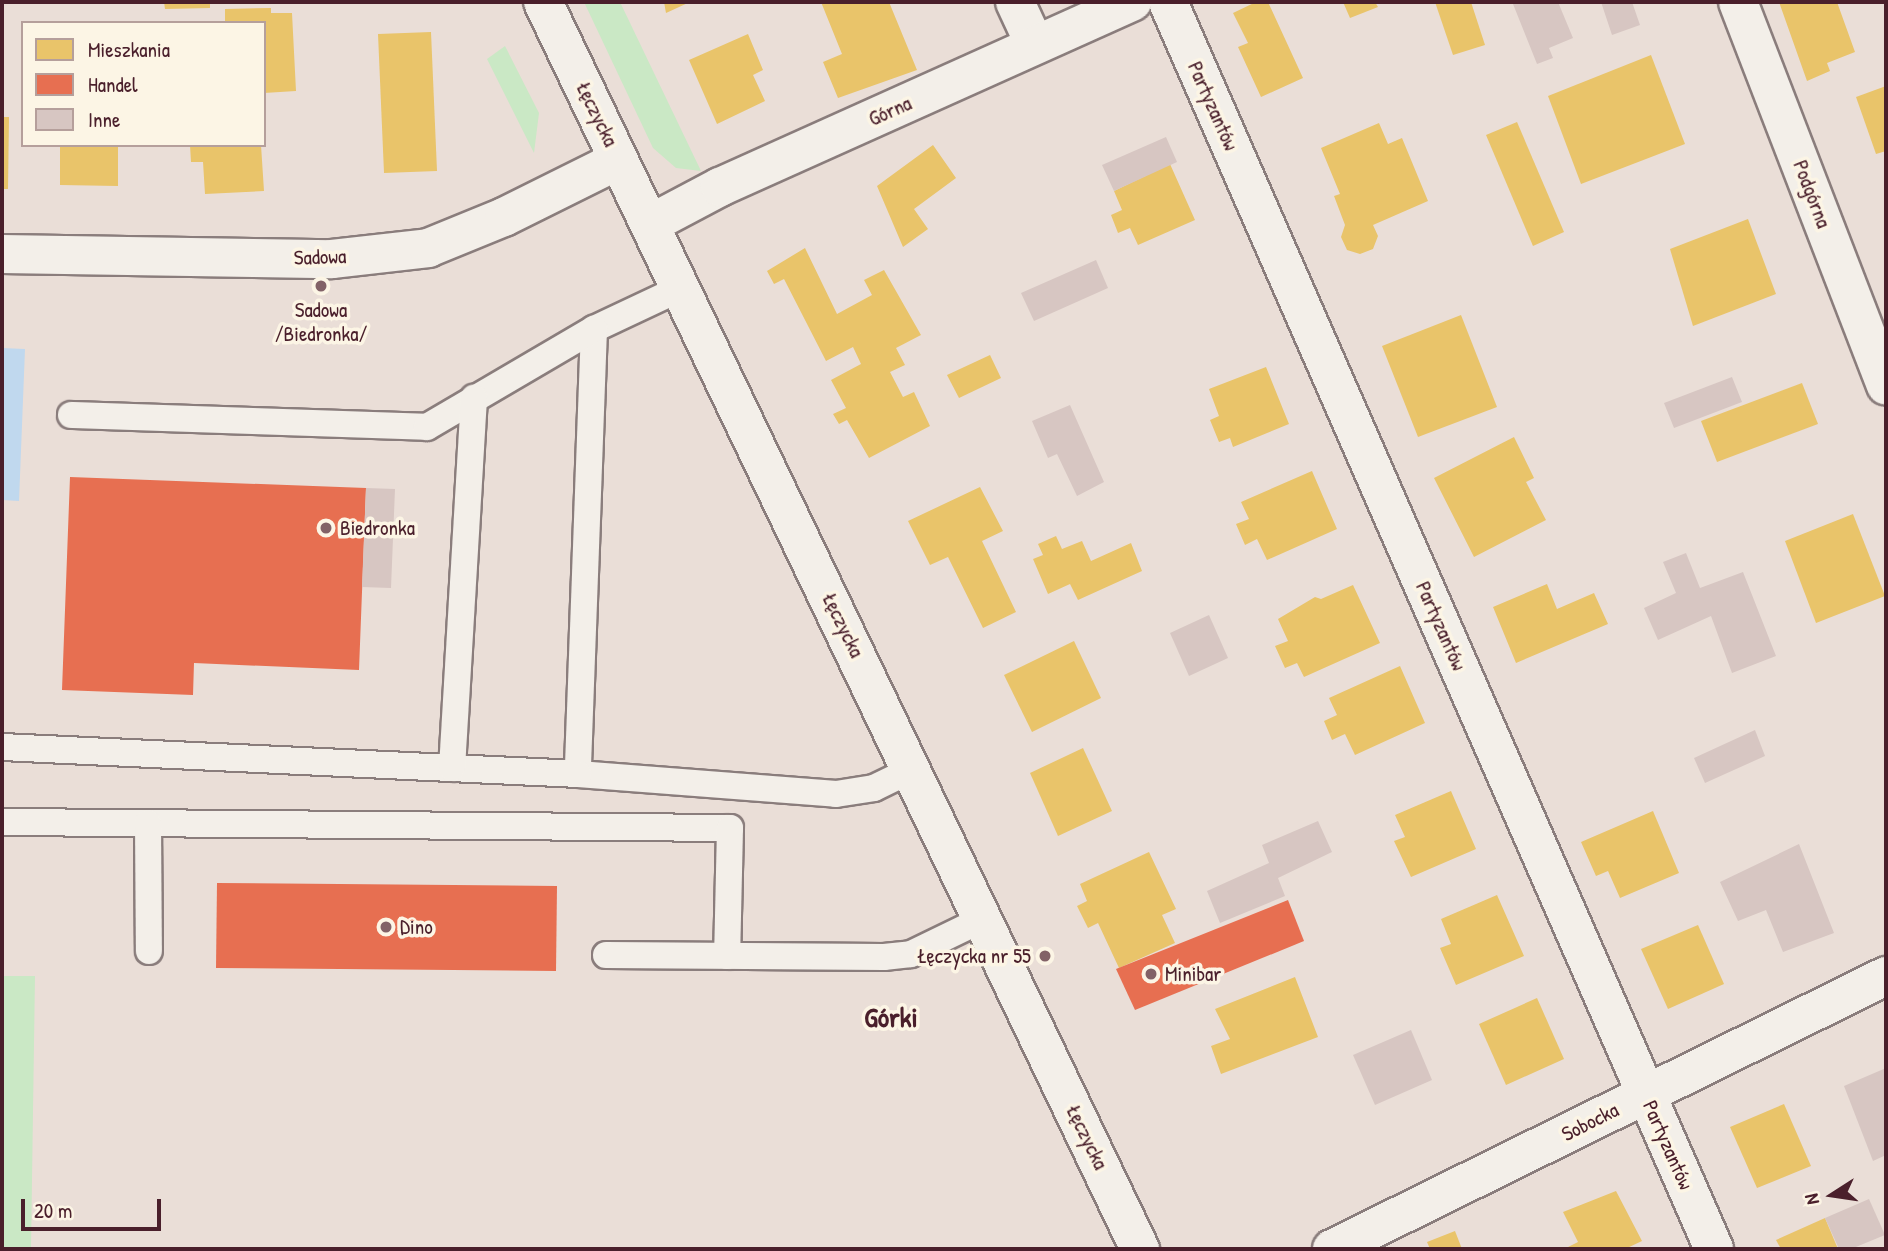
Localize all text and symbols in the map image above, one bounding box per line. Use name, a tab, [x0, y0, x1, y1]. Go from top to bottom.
legend	[21, 21, 266, 147]
text: Mieszkania	[88, 35, 170, 64]
street label: Partyzantów	[1182, 58, 1244, 154]
text: Handel	[88, 70, 138, 99]
street label: Łęczycka	[571, 78, 623, 150]
street label: Górna	[865, 90, 915, 132]
text: Inne	[88, 105, 120, 134]
street label: Podgórna	[1788, 157, 1836, 231]
street label: Sadowa	[293, 243, 347, 271]
marker: Sadowa /Biedronka/	[313, 278, 329, 294]
place label: Sadowa /Biedronka/	[275, 297, 367, 347]
place label: Biedronka	[340, 515, 415, 541]
marker: Biedronka	[318, 520, 334, 536]
street label: Partyzantów	[1410, 578, 1472, 674]
street label: Łęczycka	[817, 589, 869, 661]
place label: Dino	[400, 914, 433, 940]
marker: Dino	[378, 919, 394, 935]
place label: Łęczycka nr 55	[917, 943, 1031, 969]
marker: Łęczycka nr 55	[1037, 948, 1053, 964]
place label: Minibar	[1165, 961, 1221, 987]
marker: Minibar	[1143, 966, 1159, 982]
district label: Górki	[864, 1000, 918, 1034]
street label: Sobocka	[1557, 1097, 1623, 1147]
street label: Partyzantów	[1637, 1097, 1699, 1193]
street label: Łęczycka	[1061, 1101, 1113, 1173]
north arrow	[1797, 1160, 1867, 1230]
scale bar	[24, 1184, 164, 1228]
text: N	[1798, 1192, 1825, 1207]
text: 20 m	[34, 1196, 72, 1225]

